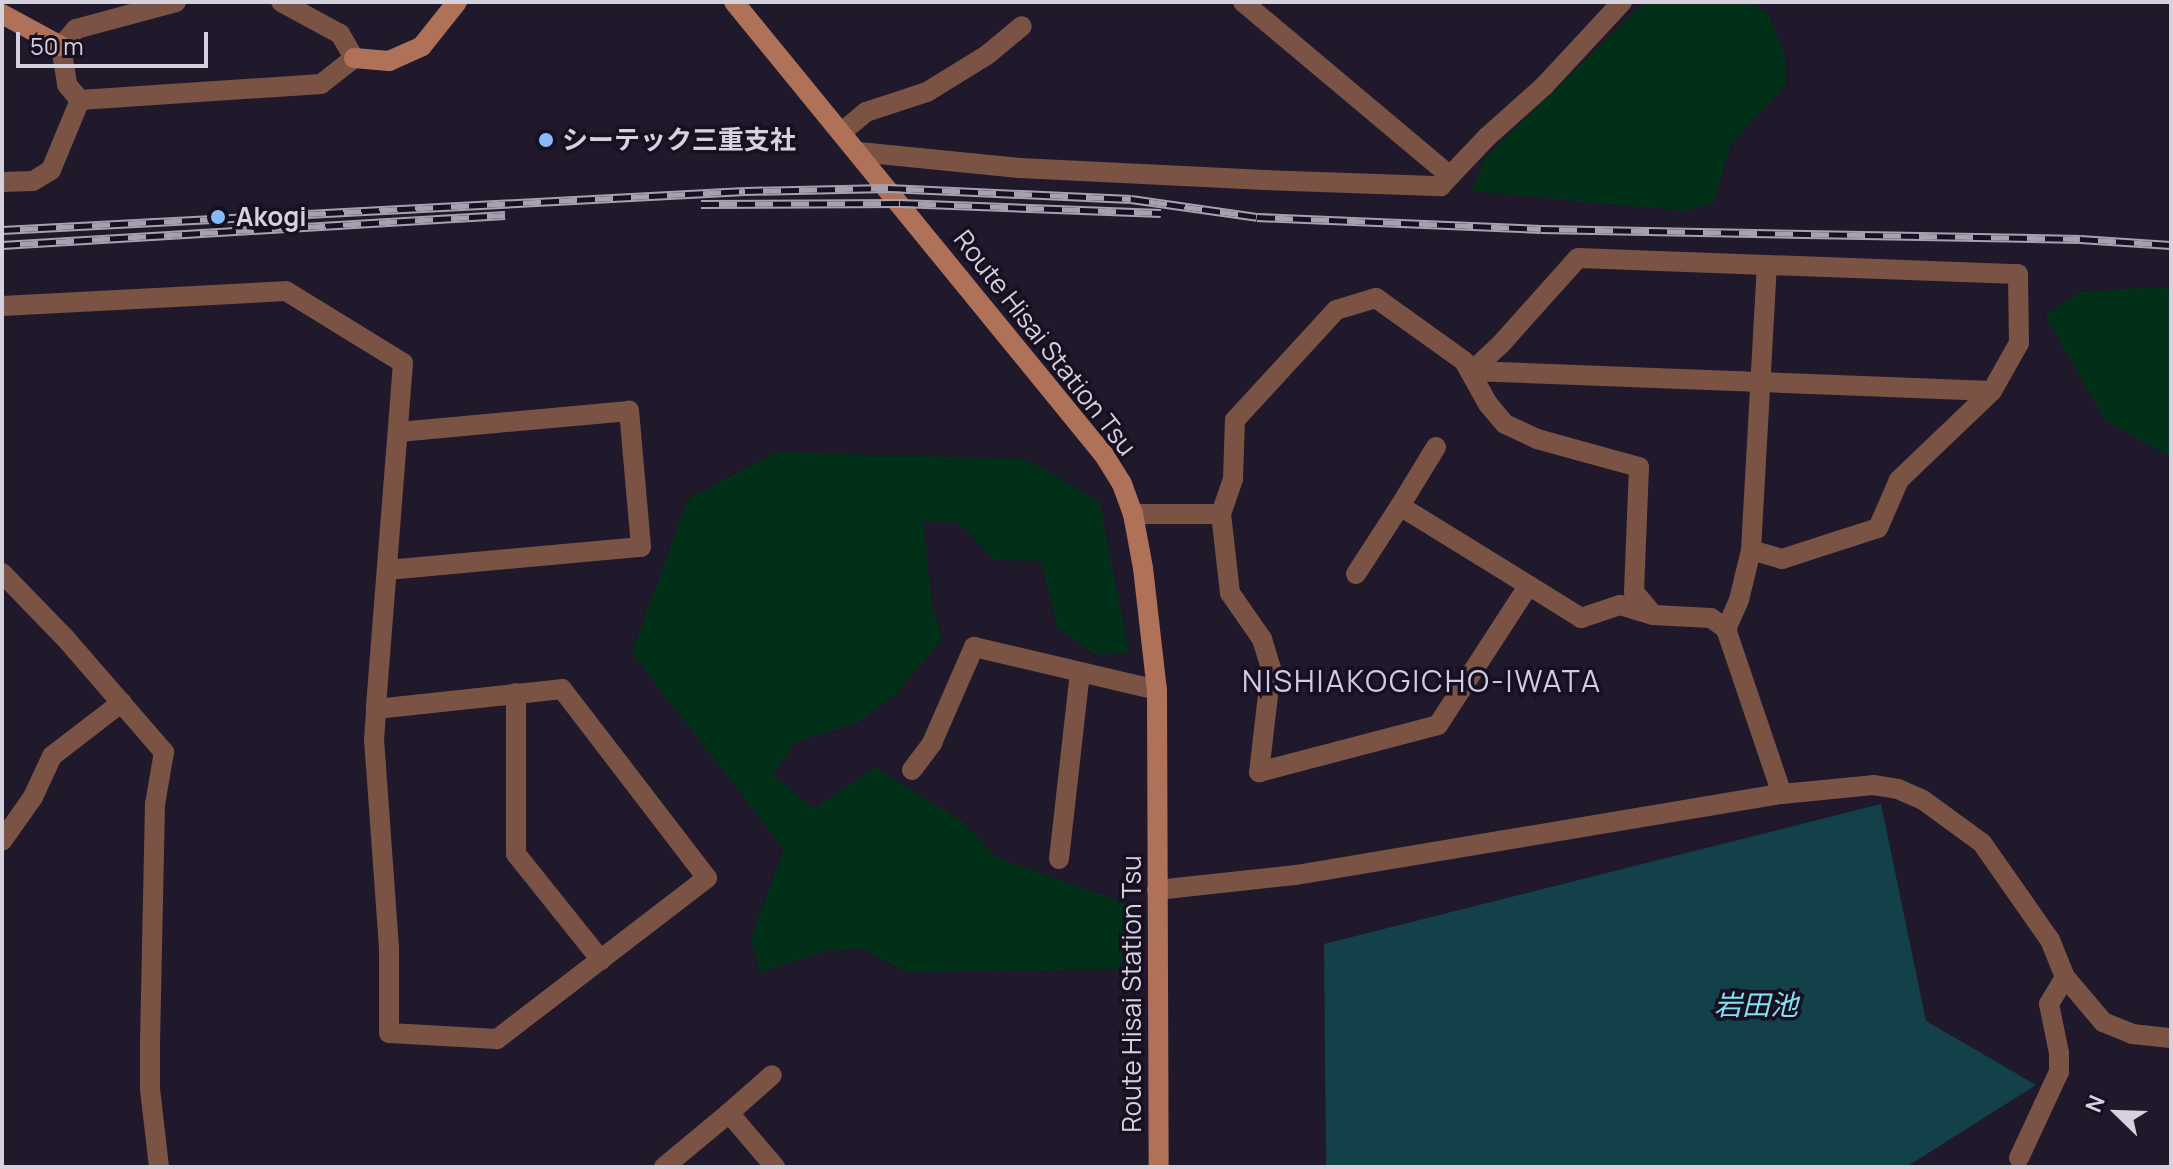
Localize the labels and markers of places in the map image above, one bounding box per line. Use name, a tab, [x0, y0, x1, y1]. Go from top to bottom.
place label: シーテック三重支社	[562, 124, 796, 156]
marker: シーテック三重支社	[537, 131, 555, 149]
place label: Akogi	[236, 201, 307, 233]
marker: Akogi	[207, 206, 229, 228]

